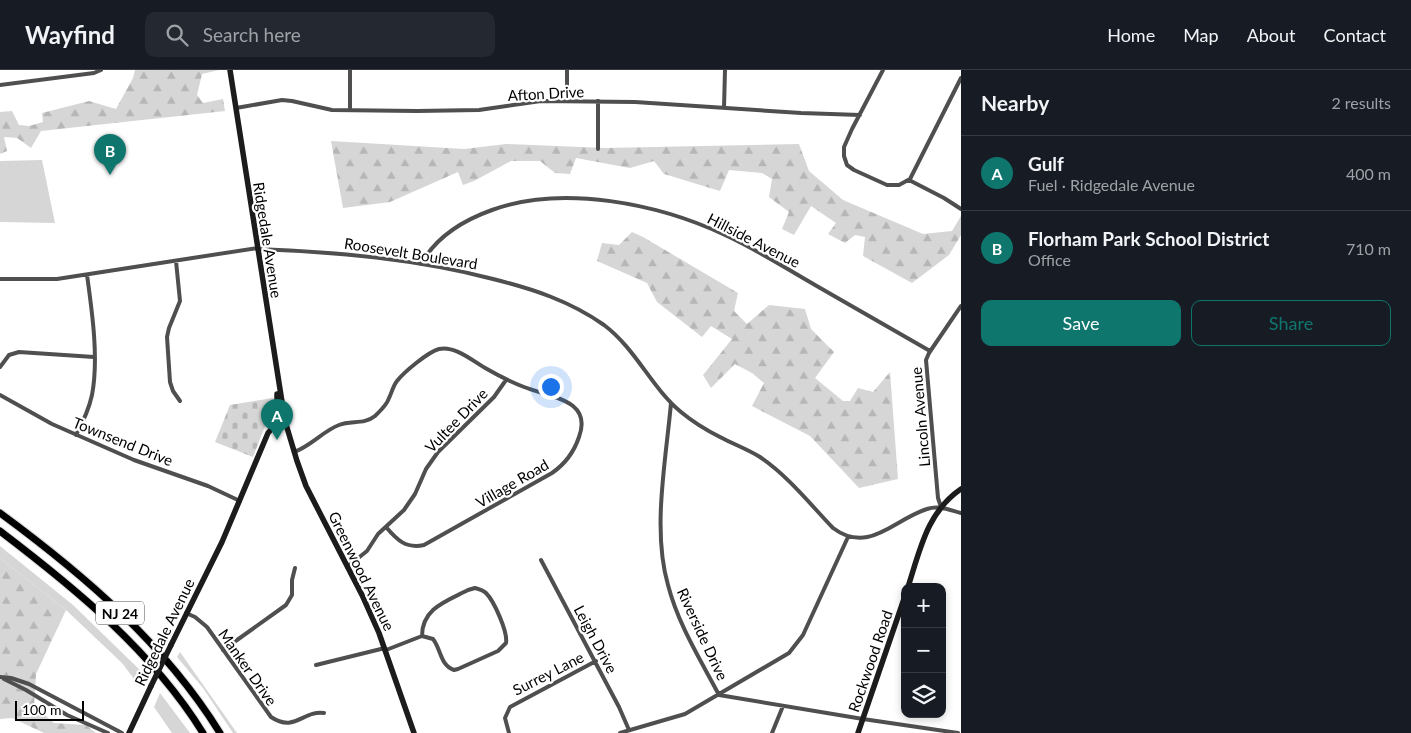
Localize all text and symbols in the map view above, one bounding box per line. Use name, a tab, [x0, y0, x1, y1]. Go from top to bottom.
search box	[145, 12, 495, 57]
text: Wayfind	[25, 20, 115, 49]
icon: search	[163, 21, 191, 49]
text: Search here	[203, 23, 301, 46]
text: Home	[1107, 24, 1155, 46]
text: Map	[1183, 24, 1219, 46]
text: About	[1247, 24, 1296, 46]
text: Contact	[1324, 24, 1386, 46]
street label: Afton Drive	[507, 82, 585, 104]
text: Nearby	[981, 90, 1049, 115]
text: 2 results	[1331, 93, 1391, 112]
pin: B	[94, 134, 126, 175]
text: Gulf	[1028, 152, 1064, 175]
text: A	[991, 164, 1003, 183]
text: 400 m	[1346, 164, 1391, 183]
text: Fuel · Ridgedale Avenue	[1028, 175, 1195, 194]
street label: Ridgedale Avenue	[250, 181, 286, 299]
street label: Hillside Avenue	[705, 209, 803, 271]
text: Florham Park School District	[1028, 227, 1269, 250]
street label: Roosevelt Boulevard	[343, 234, 479, 272]
text: B	[992, 239, 1002, 258]
text: 710 m	[1346, 239, 1391, 258]
text: Office	[1028, 250, 1071, 269]
button: Save	[981, 300, 1181, 346]
button: Share	[1191, 300, 1391, 346]
street label: Lincoln Avenue	[907, 366, 933, 468]
your location	[538, 374, 564, 400]
street label: Vultee Drive	[421, 384, 491, 456]
pin: A	[261, 399, 293, 440]
street label: Townsend Drive	[70, 413, 176, 469]
street label: Village Road	[472, 455, 552, 511]
street label: Greenwood Avenue	[325, 509, 399, 634]
street label: Ridgedale Avenue	[130, 575, 198, 689]
map controls	[901, 583, 946, 718]
button: +	[901, 583, 946, 628]
street label: Riverside Drive	[674, 585, 732, 683]
road number: NJ 24	[96, 602, 144, 624]
street label: Leigh Drive	[571, 602, 621, 676]
street label: Rockwood Road	[844, 608, 896, 714]
street label: Manker Drive	[215, 625, 281, 709]
button: −	[901, 628, 946, 673]
street label: Surrey Lane	[509, 647, 587, 699]
button: layers	[901, 673, 946, 718]
scale bar	[15, 698, 84, 721]
text: 100 m	[22, 701, 61, 718]

